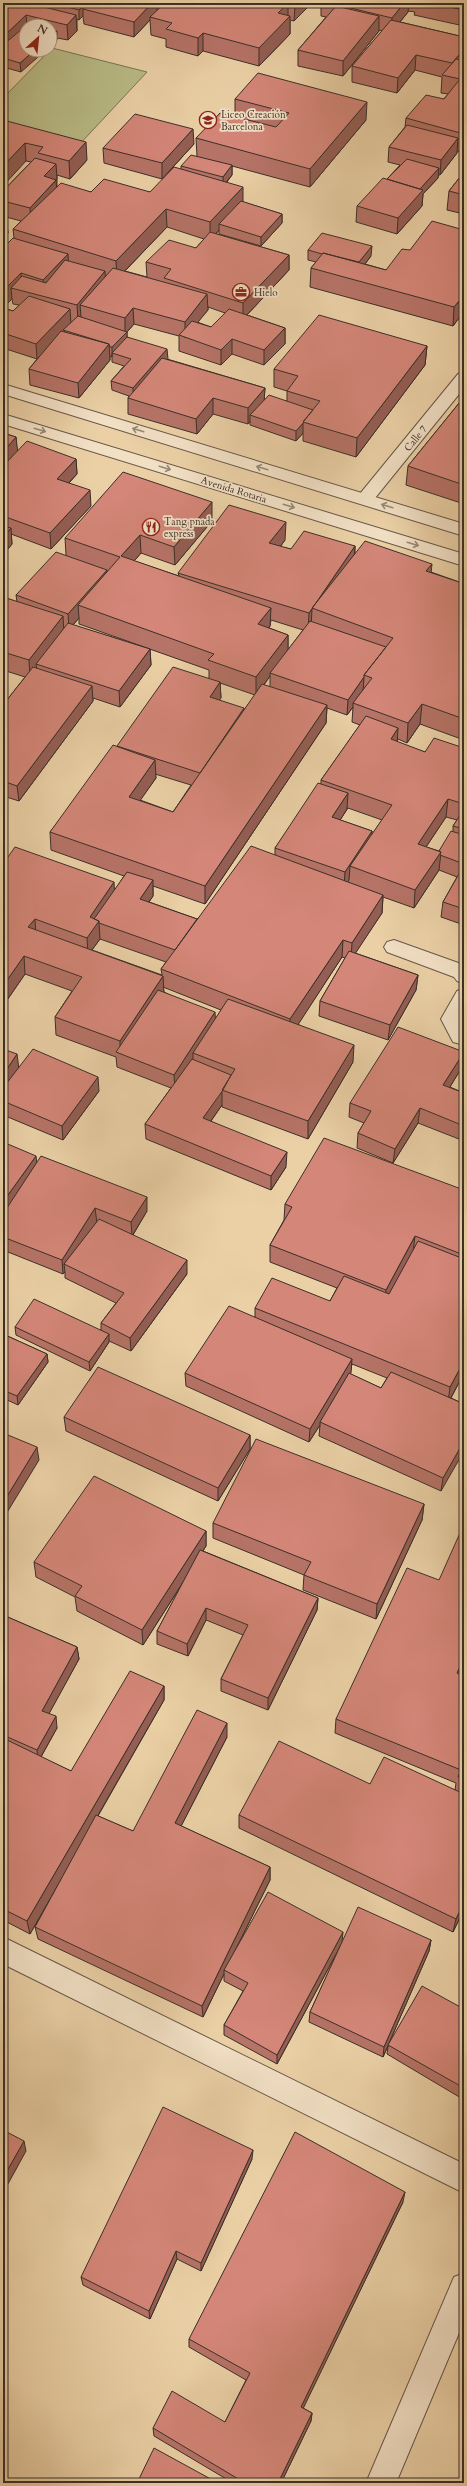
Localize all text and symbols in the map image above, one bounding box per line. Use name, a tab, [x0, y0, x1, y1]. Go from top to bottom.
north arrow	[18, 18, 58, 58]
text: N	[35, 21, 50, 39]
place label: Liceo Creación Barcelona	[221, 108, 286, 134]
school or university icon: Liceo Creación Barcelona	[198, 110, 218, 130]
office icon: Hielo	[231, 282, 251, 302]
place label: Hielo	[254, 286, 278, 300]
street label: Calle 7	[401, 423, 430, 454]
one-way arrow	[132, 426, 145, 433]
one-way arrow	[34, 427, 47, 434]
one-way arrow	[256, 464, 269, 471]
one-way arrow	[158, 465, 171, 472]
street label: Avenida Rotaria	[199, 473, 269, 507]
one-way arrow	[380, 502, 393, 509]
one-way arrow	[282, 503, 295, 510]
place label: Tang pnada express	[164, 515, 215, 541]
restaurant icon: Tang pnada express	[141, 517, 161, 537]
one-way arrow	[407, 541, 420, 548]

